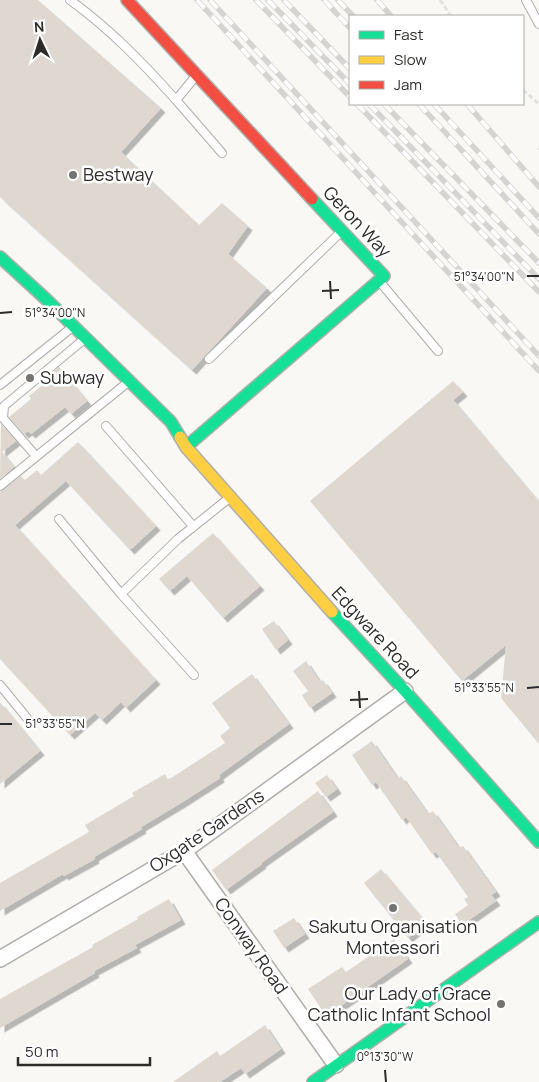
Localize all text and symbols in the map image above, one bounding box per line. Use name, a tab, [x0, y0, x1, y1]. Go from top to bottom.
north arrow	[15, 15, 65, 65]
legend	[349, 15, 524, 105]
text: N	[33, 17, 45, 36]
text: Fast	[394, 24, 423, 45]
text: Slow	[394, 49, 427, 70]
text: Jam	[394, 74, 422, 95]
place label: Bestway	[83, 162, 154, 186]
marker: Bestway	[67, 169, 79, 181]
street label: Geron Way	[318, 180, 397, 263]
text: 51°34'00"N	[454, 268, 514, 285]
text: 51°34'00"N	[25, 304, 85, 321]
place label: Subway	[40, 365, 105, 389]
marker: Subway	[24, 372, 36, 384]
street label: Edgware Road	[327, 581, 425, 684]
text: 51°33'55"N	[454, 679, 514, 696]
text: 51°33'55"N	[25, 715, 85, 732]
street label: Oxgate Gardens	[144, 783, 268, 877]
street label: Conway Road	[210, 892, 294, 998]
marker: Sakutu Organisation Montessori	[387, 902, 399, 914]
place label: Sakutu Organisation Montessori	[308, 914, 478, 959]
place label: Our Lady of Grace Catholic Infant School	[308, 981, 491, 1026]
marker: Our Lady of Grace Catholic Infant School	[495, 998, 507, 1010]
scale bar	[18, 1034, 150, 1066]
text: 50 m	[25, 1041, 59, 1062]
text: 0°13'30"W	[357, 1048, 414, 1065]

